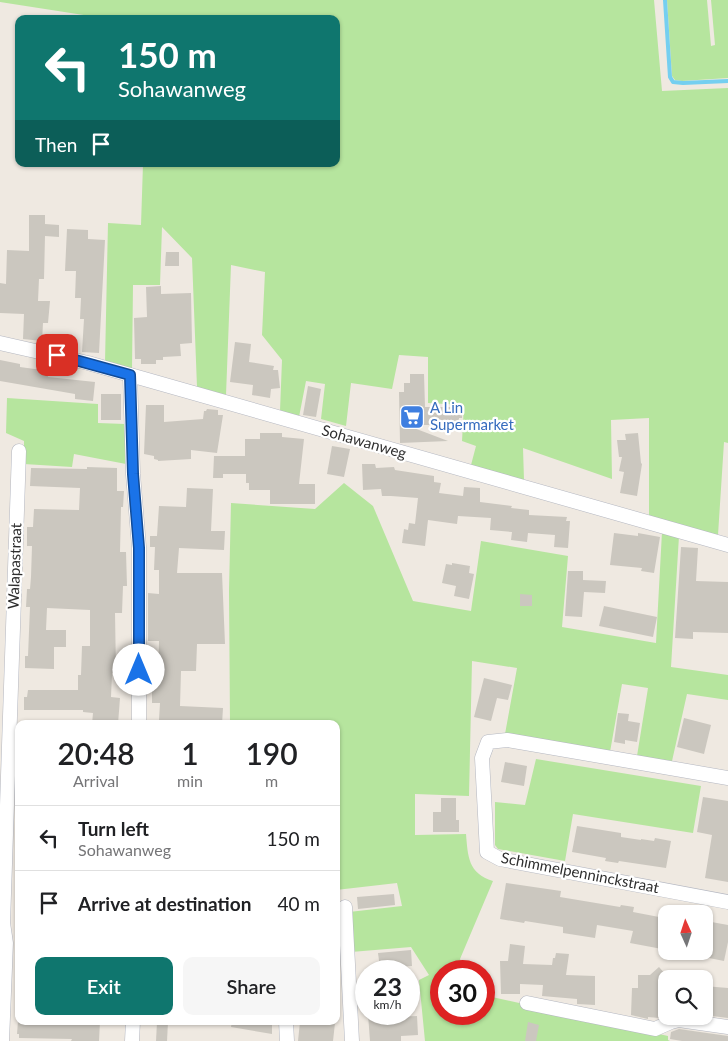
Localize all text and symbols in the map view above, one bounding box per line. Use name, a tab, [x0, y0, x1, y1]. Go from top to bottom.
text: 150 m	[118, 33, 217, 75]
icon: left	[35, 35, 100, 100]
text: Sohawanweg	[118, 75, 246, 102]
icon: arrive	[87, 130, 115, 158]
text: Then	[35, 133, 77, 156]
pin	[36, 334, 78, 376]
icon: arrive	[43, 341, 71, 369]
place label: A Lin Supermarket	[430, 398, 514, 433]
supermarket icon: A Lin Supermarket	[399, 404, 425, 430]
street label: Sohawanweg	[320, 420, 409, 462]
street label: Walapastraat	[3, 522, 25, 609]
position arrow	[112, 643, 164, 695]
text: 20:48	[57, 735, 135, 771]
text: 1	[181, 735, 199, 771]
text: 190	[245, 735, 298, 771]
text: Arrival	[73, 771, 119, 790]
text: min	[177, 771, 203, 790]
text: m	[265, 771, 278, 790]
text: Turn left	[78, 817, 149, 840]
icon: left	[35, 824, 63, 852]
text: 150 m	[266, 827, 320, 850]
text: Sohawanweg	[78, 840, 171, 859]
street label: Schimmelpenninckstraat	[500, 848, 661, 896]
icon: arrive	[35, 889, 63, 917]
text: Arrive at destination	[78, 892, 251, 915]
text: 40 m	[277, 892, 320, 915]
north arrow	[658, 905, 712, 960]
map controls	[658, 905, 713, 1025]
button: Exit	[35, 957, 173, 1015]
button: Share	[183, 957, 320, 1015]
speed limit sign: 30	[430, 960, 495, 1025]
button: search	[658, 970, 713, 1025]
text: 23	[373, 971, 402, 1001]
text: km/h	[373, 997, 402, 1012]

